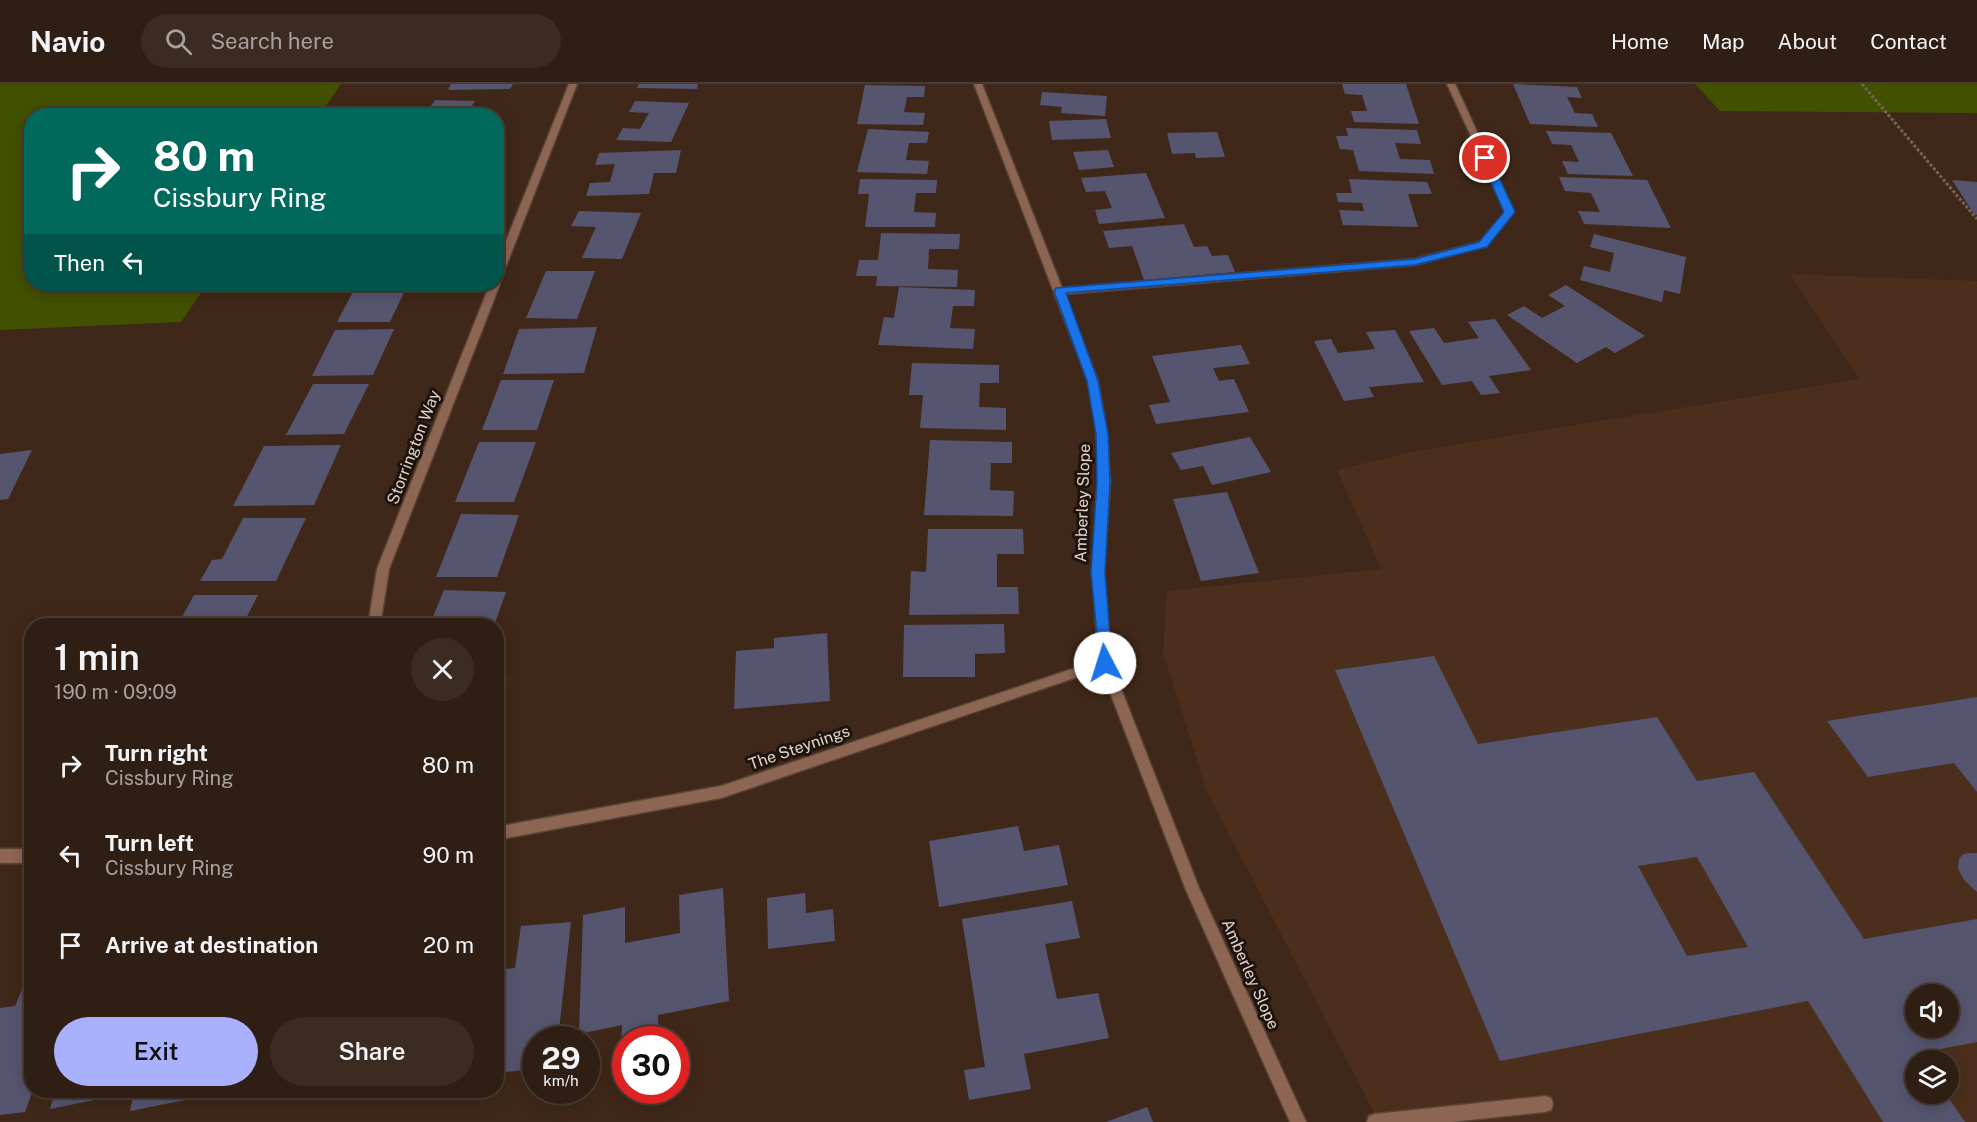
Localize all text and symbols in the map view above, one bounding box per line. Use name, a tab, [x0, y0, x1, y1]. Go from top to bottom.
search box	[141, 14, 561, 68]
text: Navio	[30, 25, 105, 58]
icon: search	[162, 25, 195, 58]
text: Search here	[210, 28, 334, 54]
text: Home	[1611, 29, 1669, 54]
text: Map	[1702, 29, 1745, 54]
text: About	[1778, 29, 1837, 54]
text: Contact	[1870, 29, 1947, 54]
text: 80 m	[153, 131, 255, 180]
icon: right	[54, 132, 132, 210]
pin	[1459, 132, 1510, 183]
icon: arrive	[1468, 141, 1501, 174]
text: Cissbury Ring	[153, 181, 327, 213]
icon: left	[117, 246, 150, 279]
text: Then	[54, 250, 105, 276]
street label: Storrington Way	[383, 387, 444, 507]
street label: Amberley Slope	[1071, 443, 1094, 563]
position arrow	[1073, 631, 1137, 695]
text: 1 min	[54, 636, 140, 678]
button: close	[411, 638, 474, 701]
text: 190 m · 09:09	[54, 680, 177, 704]
street label: The Steynings	[746, 721, 852, 774]
text: Turn right	[105, 740, 208, 766]
icon: right	[54, 749, 87, 782]
text: 80 m	[422, 752, 474, 778]
text: Cissbury Ring	[105, 766, 234, 790]
text: Turn left	[105, 830, 194, 856]
icon: left	[54, 839, 87, 872]
text: 90 m	[423, 842, 474, 868]
text: Cissbury Ring	[105, 856, 234, 880]
street label: Amberley Slope	[1218, 916, 1283, 1032]
icon: arrive	[54, 929, 87, 962]
text: Arrive at destination	[105, 932, 318, 958]
text: 20 m	[423, 932, 474, 958]
map controls	[1905, 984, 1959, 1104]
button: sound	[1905, 984, 1959, 1038]
button: Exit	[54, 1017, 258, 1086]
button: Share	[270, 1017, 474, 1086]
speed limit sign: 30	[612, 1026, 690, 1104]
text: 29	[542, 1040, 580, 1076]
button: layers	[1905, 1050, 1959, 1104]
text: km/h	[543, 1072, 579, 1089]

